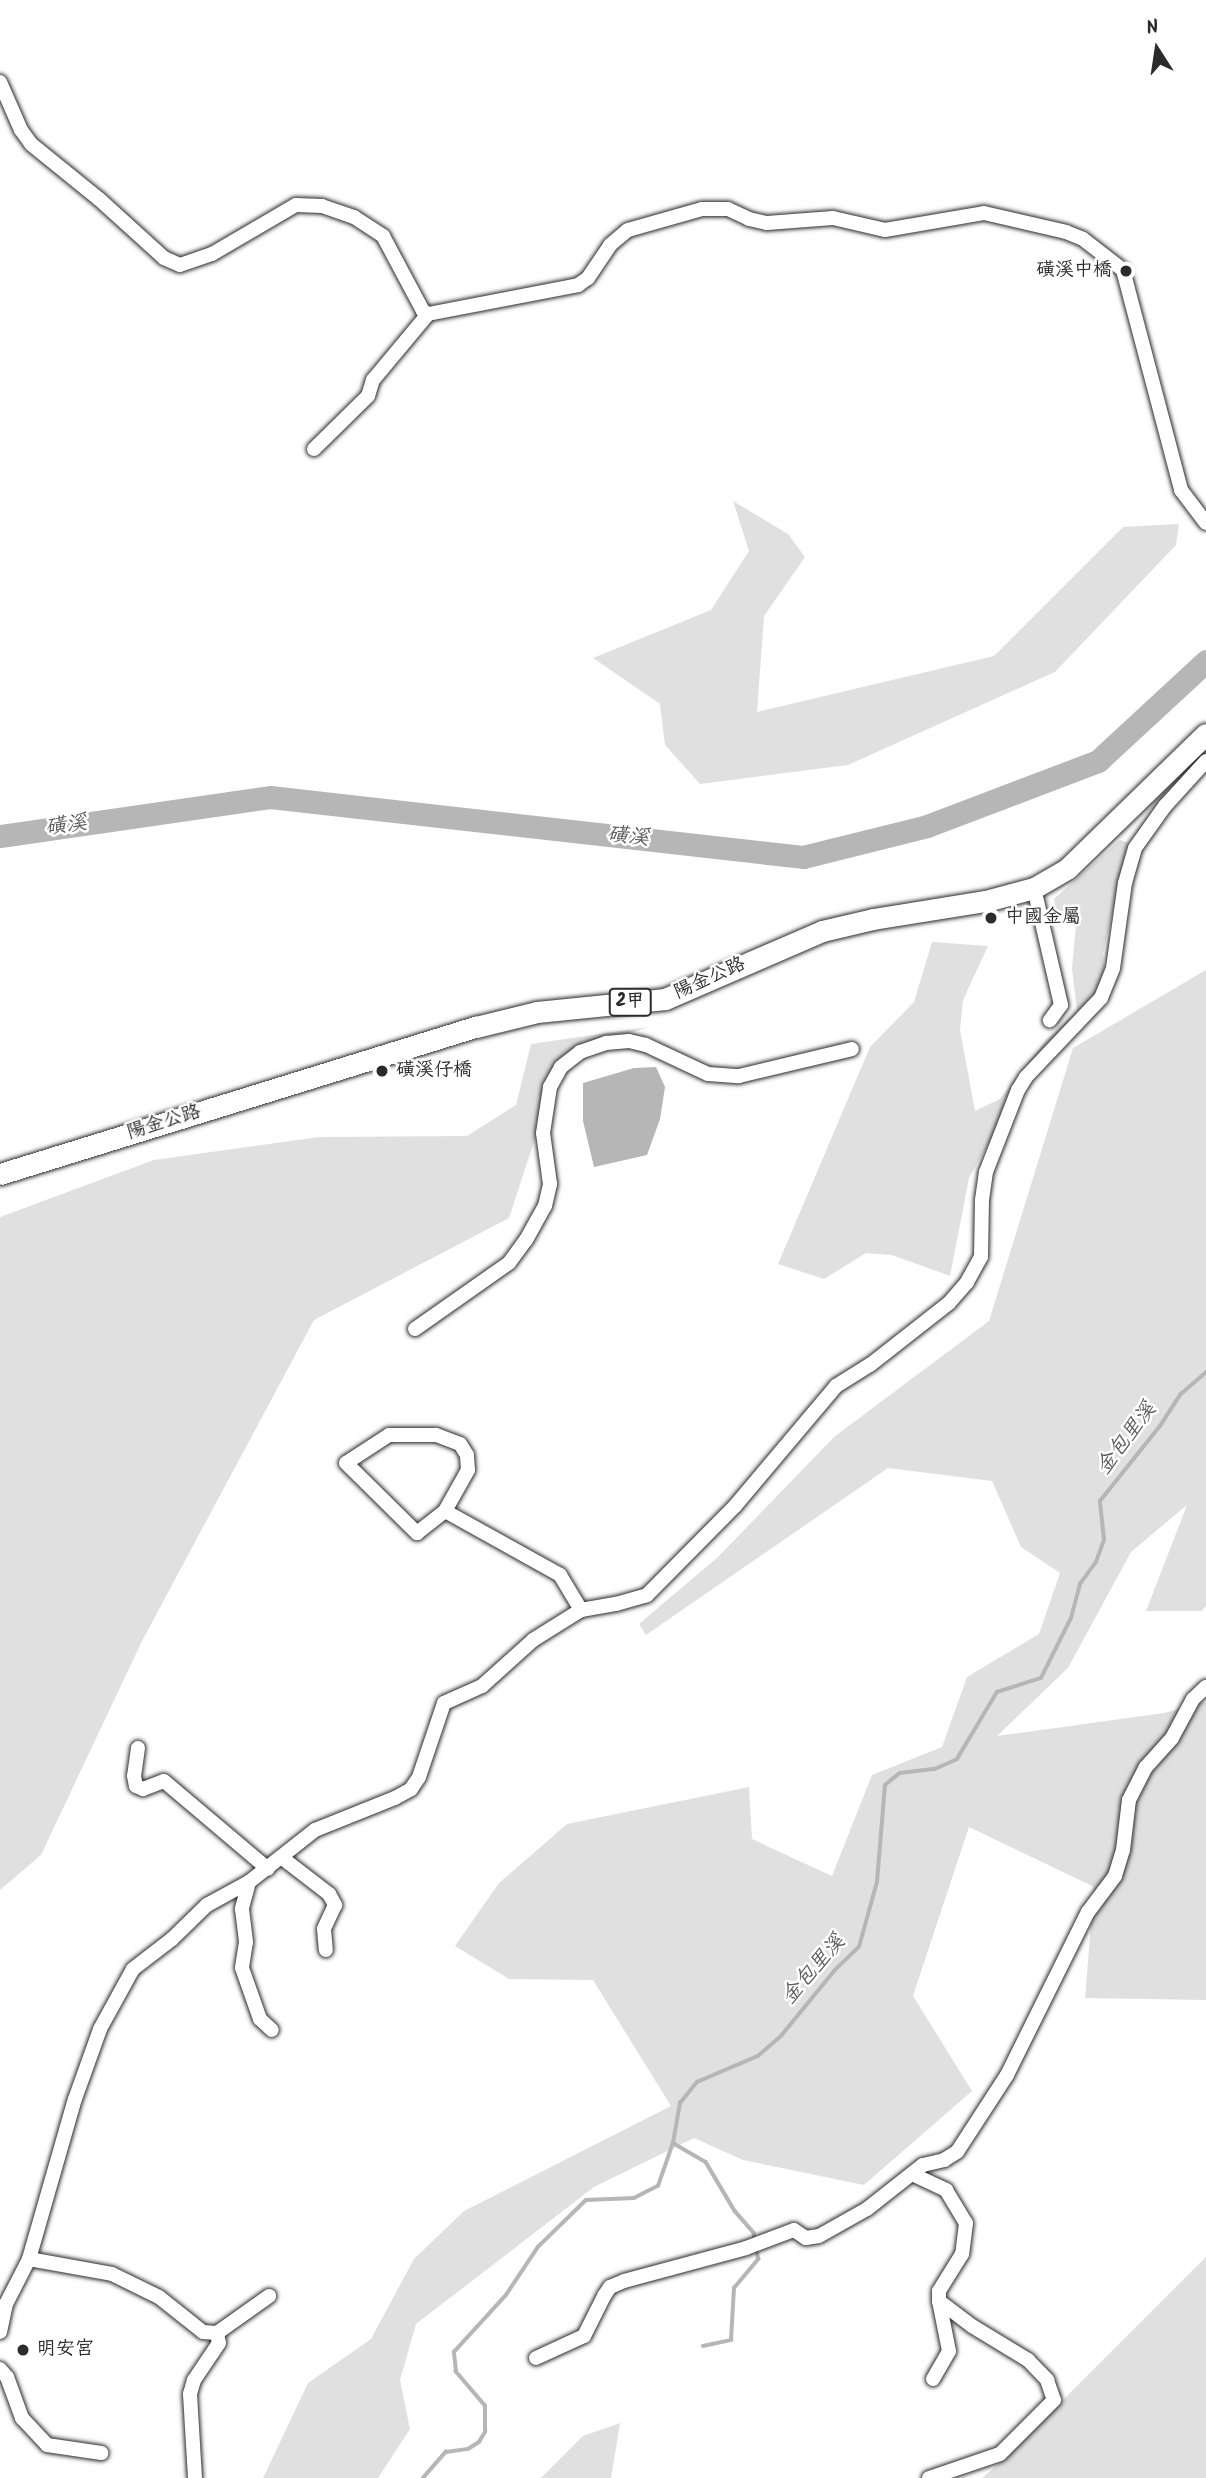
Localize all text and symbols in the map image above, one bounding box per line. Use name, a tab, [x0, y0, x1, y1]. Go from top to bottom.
text: N	[1144, 13, 1162, 44]
north arrow	[1122, 14, 1192, 84]
place label: 磺溪中橋	[1036, 260, 1112, 282]
marker: 磺溪中橋	[1118, 263, 1134, 279]
water label: 磺溪	[43, 811, 89, 841]
water label: 磺溪	[606, 822, 650, 852]
place label: 中國金屬	[1005, 907, 1081, 929]
marker: 中國金屬	[983, 910, 999, 926]
street label: 陽金公路	[671, 953, 749, 1005]
road number: 2甲	[607, 987, 653, 1016]
place label: 磺溪仔橋	[396, 1060, 472, 1082]
marker: 磺溪仔橋	[374, 1063, 390, 1079]
street label: 陽金公路	[124, 1101, 204, 1145]
water label: 金包里溪	[1092, 1398, 1162, 1480]
water label: 金包里溪	[777, 1930, 851, 2010]
place label: 明安宮	[37, 2339, 94, 2361]
marker: 明安宮	[15, 2342, 31, 2358]

